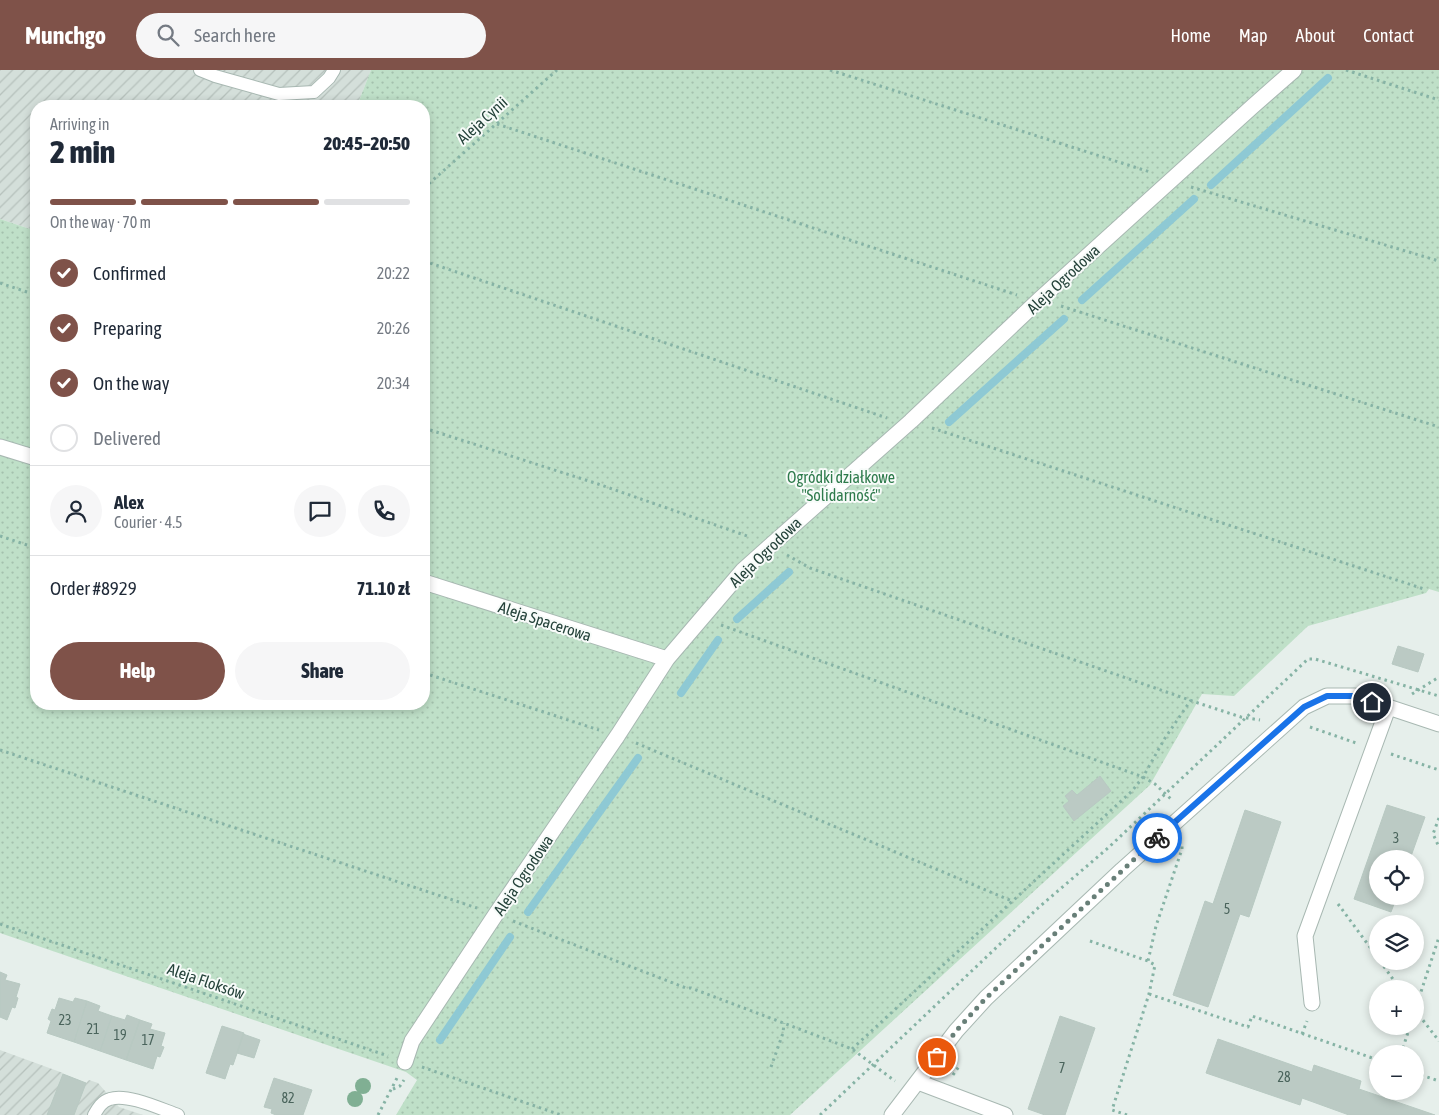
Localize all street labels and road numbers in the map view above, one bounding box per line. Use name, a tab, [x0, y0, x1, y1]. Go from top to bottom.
street label: Aleja Cynii	[453, 93, 512, 148]
street label: Aleja Ogrodowa	[1023, 241, 1104, 318]
street label: Aleja Ogrodowa	[725, 513, 805, 591]
street label: Aleja Spacerowa	[496, 598, 594, 645]
street label: Aleja Ogrodowa	[490, 832, 557, 919]
street label: Aleja Floksów	[165, 959, 247, 1004]

